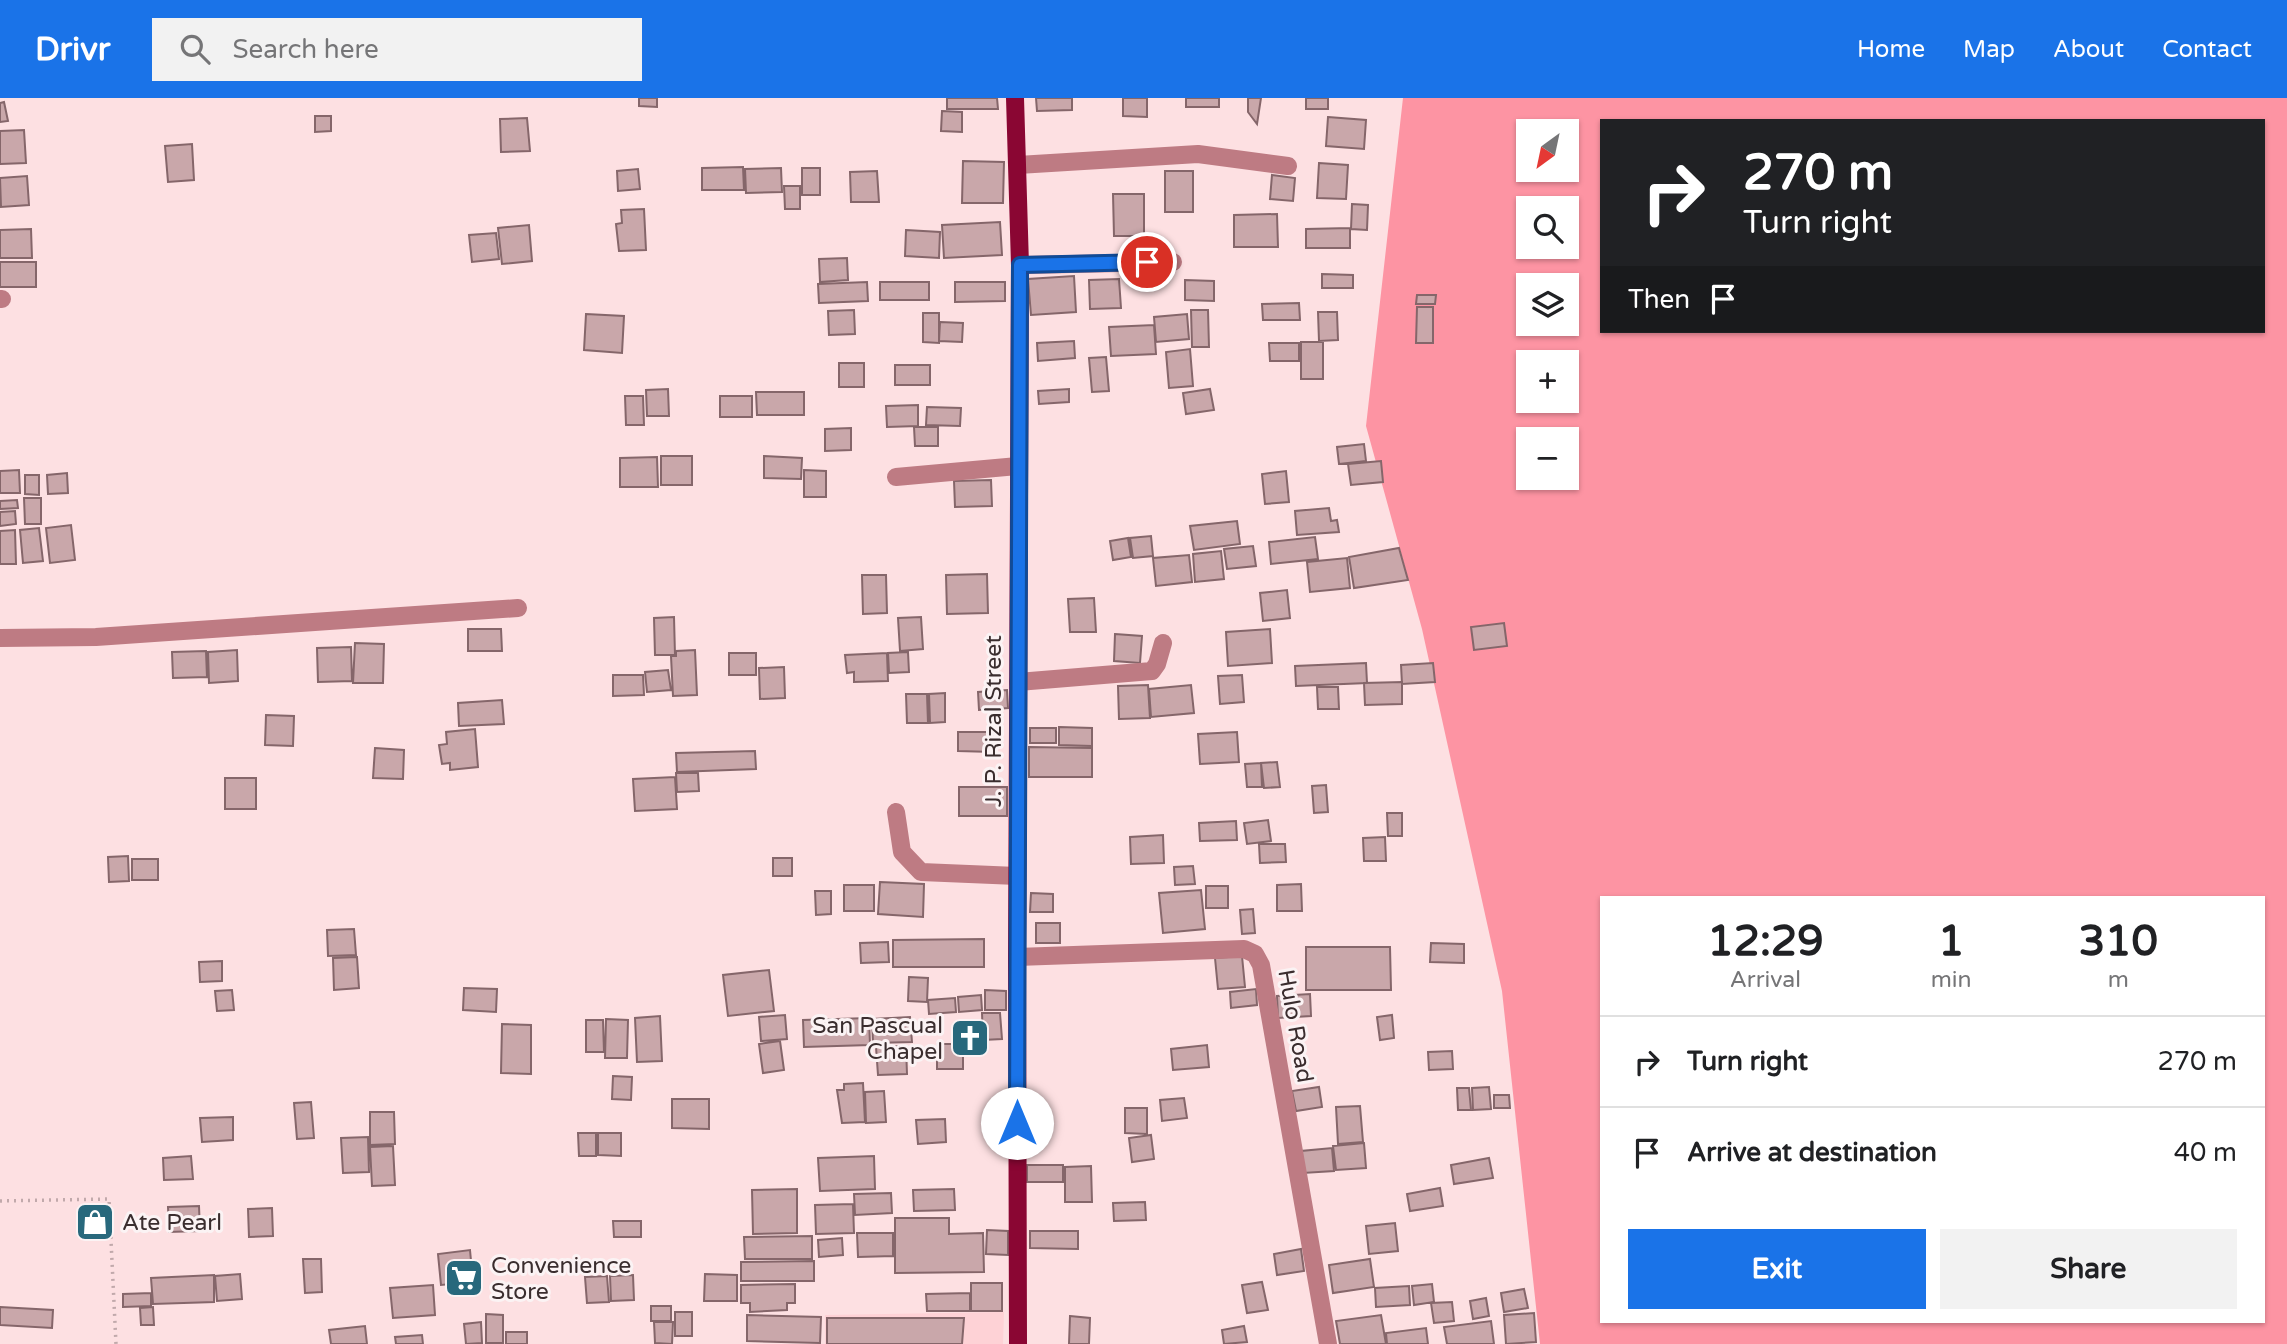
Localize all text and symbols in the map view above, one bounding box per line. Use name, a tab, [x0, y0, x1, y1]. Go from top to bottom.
search box	[152, 18, 642, 81]
text: Drivr	[35, 30, 110, 69]
icon: search	[176, 30, 214, 68]
text: Search here	[232, 34, 379, 65]
text: Home	[1857, 35, 1925, 64]
text: Map	[1963, 35, 2015, 64]
text: About	[2053, 35, 2124, 64]
text: Contact	[2162, 35, 2252, 64]
north arrow	[1516, 119, 1578, 182]
map controls	[1516, 119, 1579, 490]
text: 270 m	[1743, 144, 1893, 203]
icon: right	[1628, 147, 1719, 238]
button: search	[1516, 196, 1579, 259]
text: Turn right	[1743, 204, 1892, 242]
pin	[1117, 232, 1177, 292]
icon: arrive	[1128, 243, 1166, 281]
button: layers	[1516, 273, 1579, 336]
icon: arrive	[1704, 280, 1742, 318]
text: Then	[1628, 284, 1690, 315]
button: +	[1516, 350, 1579, 413]
button: −	[1516, 427, 1579, 490]
street label: J. P. Rizal Street	[980, 635, 1008, 807]
text: 12:29	[1707, 916, 1824, 967]
text: 1	[1938, 916, 1964, 967]
text: 310	[2079, 916, 2158, 967]
text: Arrival	[1730, 966, 1801, 994]
text: min	[1931, 966, 1972, 994]
text: m	[2108, 966, 2129, 994]
street label: Hulo Road	[1271, 967, 1319, 1085]
place label: San Pascual Chapel	[812, 1012, 943, 1066]
church icon: San Pascual Chapel	[949, 1017, 991, 1059]
icon: right	[1628, 1043, 1666, 1081]
text: Turn right	[1687, 1046, 1808, 1077]
text: 270 m	[2157, 1046, 2237, 1077]
position arrow	[980, 1086, 1054, 1160]
icon: arrive	[1628, 1134, 1666, 1172]
text: Arrive at destination	[1687, 1137, 1937, 1168]
text: 40 m	[2174, 1137, 2237, 1168]
shop icon: Ate Pearl	[74, 1201, 116, 1243]
place label: Ate Pearl	[122, 1209, 222, 1237]
button: Exit	[1628, 1229, 1926, 1309]
button: Share	[1940, 1229, 2237, 1309]
place label: Convenience Store	[491, 1252, 631, 1306]
supermarket icon: Convenience Store	[443, 1257, 485, 1299]

